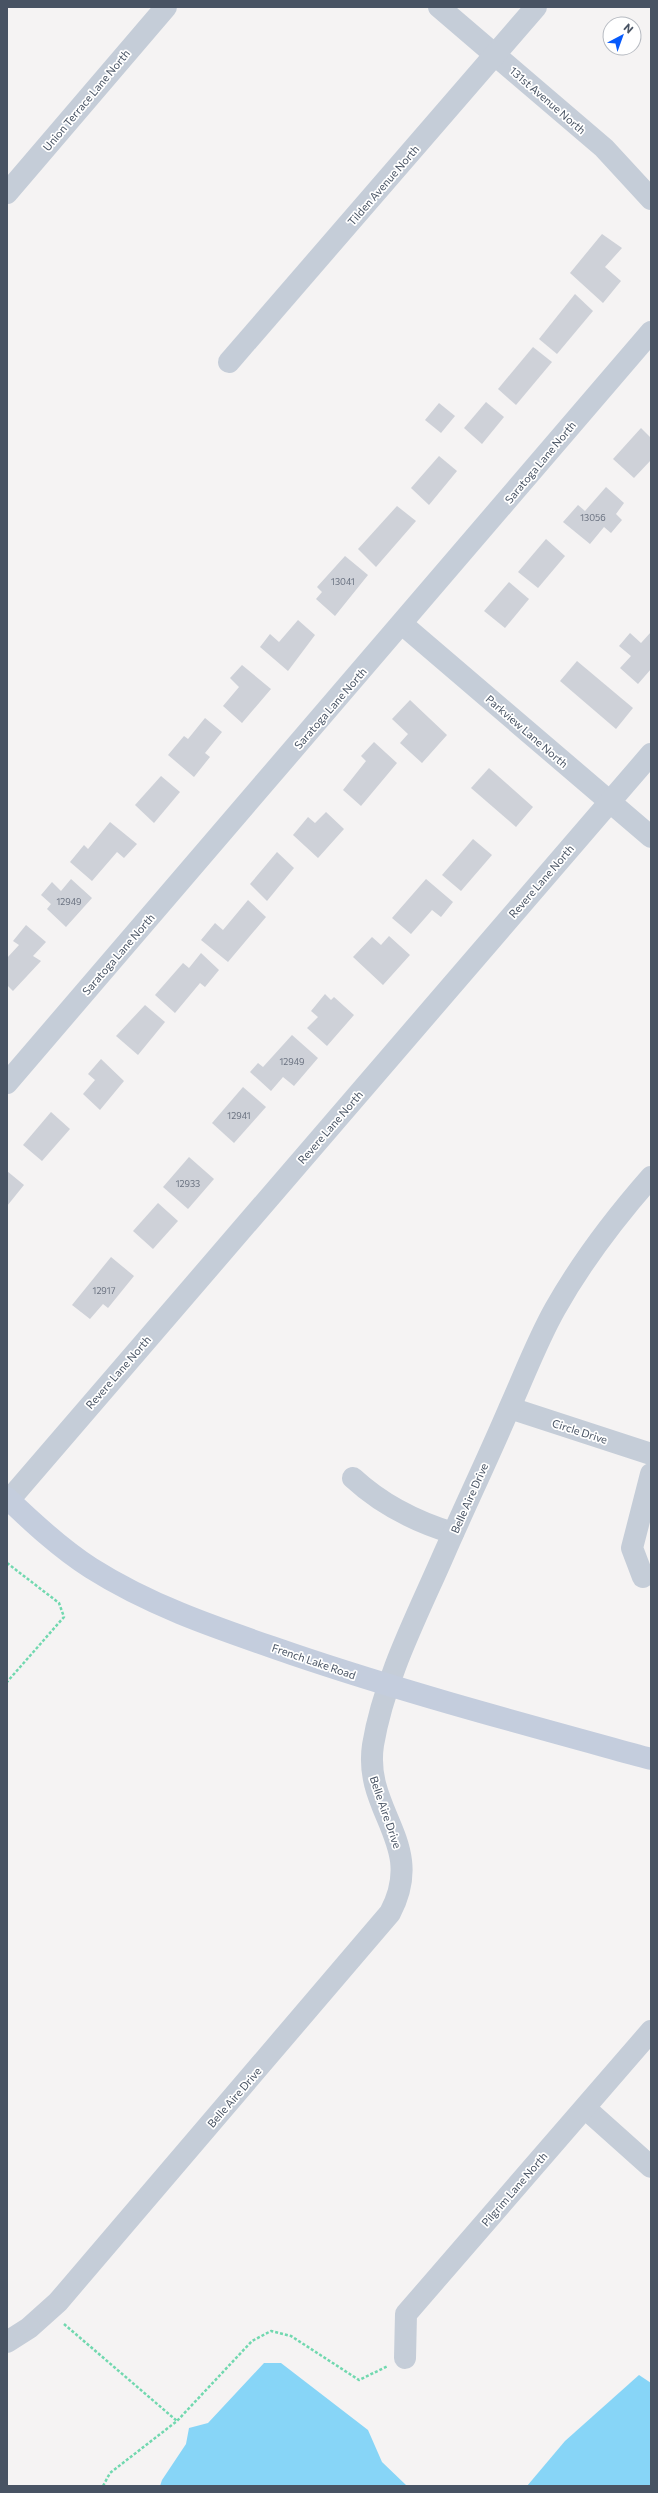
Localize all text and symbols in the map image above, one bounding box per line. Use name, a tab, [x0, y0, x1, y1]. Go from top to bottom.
north arrow	[602, 16, 642, 56]
text: N	[622, 20, 636, 36]
street label: Union Terrace Lane North	[40, 47, 132, 153]
street label: 131st Avenue North	[507, 64, 589, 136]
street label: Tilden Avenue North	[345, 142, 421, 228]
street label: Saratoga Lane North	[502, 418, 578, 506]
house number: 13056	[580, 512, 606, 523]
house number: 13041	[331, 576, 355, 587]
street label: Saratoga Lane North	[291, 665, 369, 751]
street label: Parkview Lane North	[483, 692, 571, 770]
street label: Revere Lane North	[506, 842, 576, 920]
house number: 12949	[56, 896, 82, 907]
street label: Saratoga Lane North	[79, 911, 157, 997]
house number: 12949	[279, 1056, 305, 1067]
street label: Revere Lane North	[295, 1088, 365, 1166]
house number: 12941	[227, 1110, 251, 1121]
house number: 12933	[176, 1178, 200, 1189]
house number: 12917	[93, 1285, 116, 1296]
street label: Revere Lane North	[83, 1333, 153, 1411]
street label: Circle Drive	[551, 1416, 609, 1446]
street label: Belle Aire Drive	[448, 1461, 490, 1535]
street label: French Lake Road	[270, 1641, 358, 1681]
street label: Belle Aire Drive	[368, 1774, 404, 1850]
street label: Belle Aire Drive	[204, 2064, 264, 2130]
street label: Pilgrim Lane North	[478, 2149, 550, 2229]

